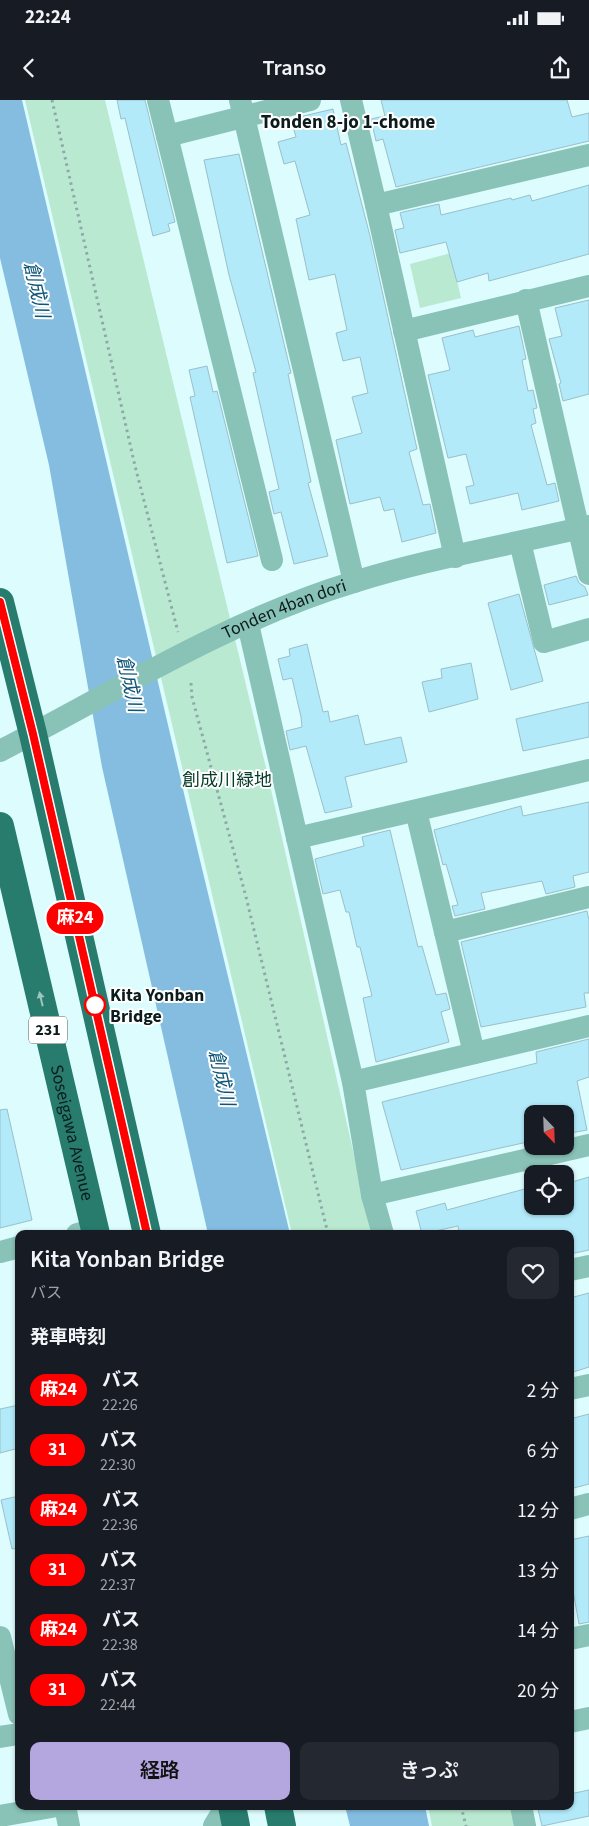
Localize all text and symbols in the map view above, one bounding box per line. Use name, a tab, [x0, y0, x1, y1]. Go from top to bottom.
text: 22:24	[25, 4, 71, 31]
text: Transo	[263, 52, 326, 84]
icon: back	[15, 54, 43, 82]
icon: share	[546, 54, 574, 82]
district label: Tonden 8-jo 1-chome	[261, 109, 435, 136]
water label: 創成川	[16, 259, 56, 323]
street label: Tonden 4ban dori	[218, 573, 349, 645]
water label: 創成川	[109, 653, 149, 717]
park label: 創成川緑地	[182, 768, 272, 793]
line badge: 麻24	[46, 902, 104, 934]
text: 麻24	[56, 905, 94, 930]
place label: Kita Yonban Bridge	[110, 983, 204, 1029]
one-way arrow	[37, 991, 45, 1006]
marker: Kita Yonban Bridge	[84, 994, 106, 1016]
road number: 231	[29, 1016, 67, 1044]
water label: 創成川	[201, 1047, 241, 1111]
street label: Soseigawa Avenue	[44, 1062, 100, 1203]
north arrow	[524, 1105, 574, 1155]
map controls	[524, 1105, 574, 1215]
button: locate	[524, 1165, 574, 1215]
text: Kita Yonban Bridge	[30, 1242, 225, 1277]
button: heart	[507, 1247, 559, 1299]
text: バス	[30, 1282, 62, 1304]
text: 発車時刻	[30, 1324, 106, 1351]
text: バス	[102, 1367, 140, 1394]
text: 麻24	[40, 1377, 77, 1402]
text: 2 分	[527, 1378, 559, 1405]
text: 22:26	[102, 1394, 138, 1416]
text: バス	[100, 1427, 138, 1454]
text: 31	[48, 1437, 67, 1462]
text: 6 分	[527, 1438, 559, 1465]
text: 22:30	[100, 1454, 136, 1476]
text: バス	[102, 1487, 140, 1514]
text: 麻24	[40, 1497, 77, 1522]
text: 12 分	[517, 1498, 559, 1525]
text: 22:36	[102, 1514, 138, 1536]
text: バス	[100, 1547, 138, 1574]
text: 31	[48, 1557, 67, 1582]
text: 13 分	[517, 1558, 559, 1585]
text: 22:37	[100, 1574, 136, 1596]
text: バス	[102, 1607, 140, 1634]
text: 麻24	[40, 1617, 77, 1642]
text: 14 分	[517, 1618, 559, 1645]
text: 22:38	[102, 1634, 138, 1656]
text: バス	[100, 1667, 138, 1694]
text: 31	[48, 1677, 67, 1702]
text: 20 分	[517, 1678, 559, 1705]
text: 22:44	[100, 1694, 136, 1716]
button: 経路	[30, 1742, 290, 1800]
button: きっぷ	[300, 1742, 559, 1800]

